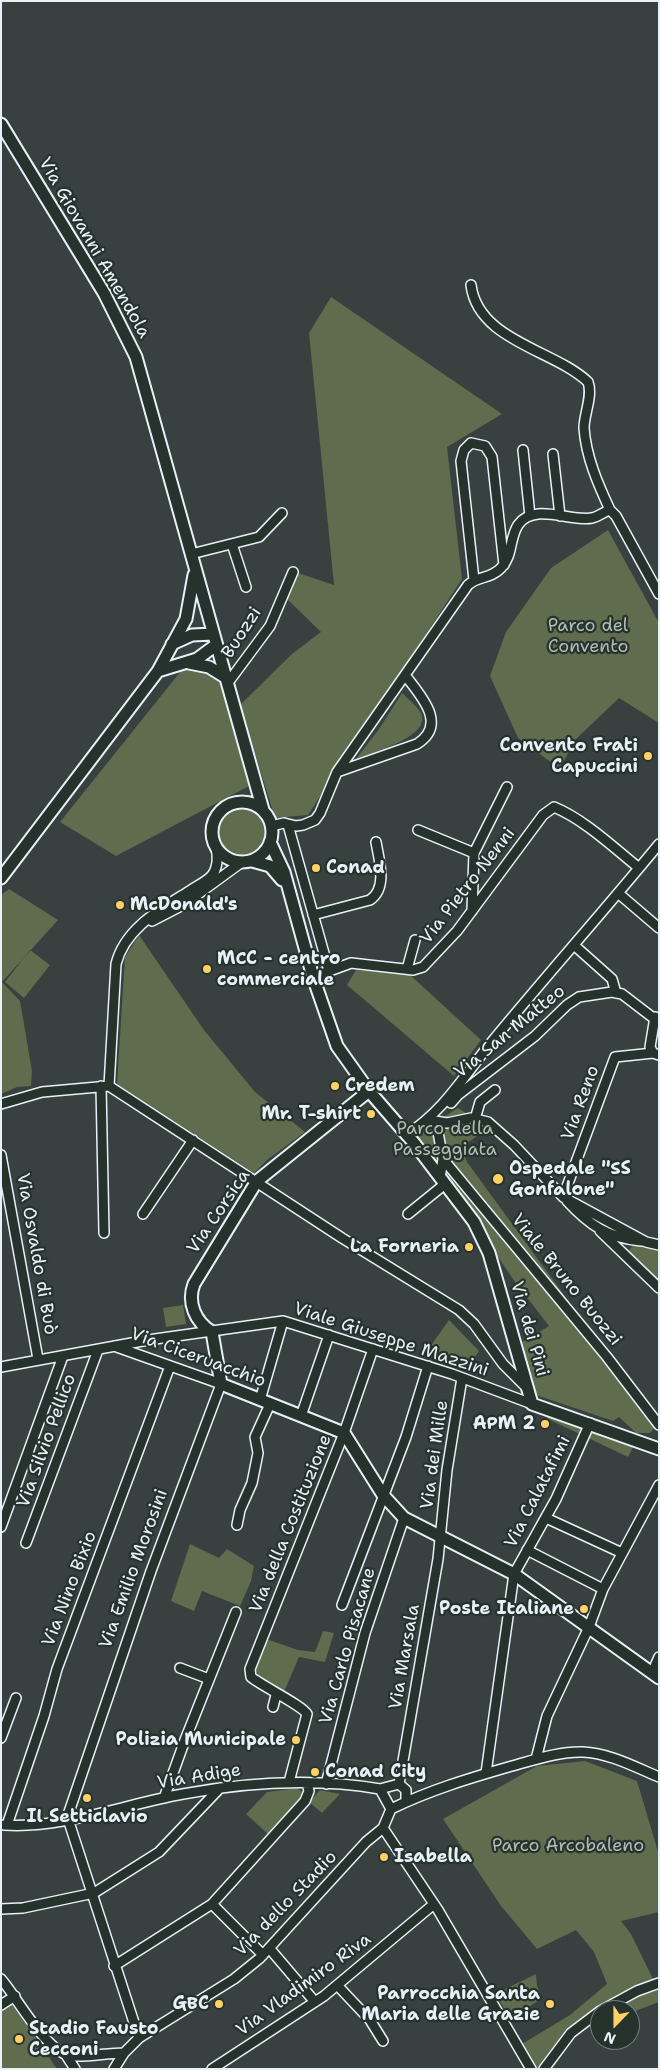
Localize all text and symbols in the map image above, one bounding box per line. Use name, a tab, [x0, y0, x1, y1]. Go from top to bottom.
street label: Via Giovanni Amendola	[33, 154, 155, 342]
street label: Buozzi	[217, 603, 267, 663]
park label: Parco del Convento	[548, 615, 628, 658]
place label: Convento Frati Capuccini	[500, 735, 638, 778]
marker: Convento Frati Capuccini	[642, 750, 654, 762]
street label: Via Pietro Nenni	[416, 823, 520, 949]
place label: Conad	[326, 857, 385, 879]
marker: Conad	[310, 862, 322, 874]
place label: McDonald's	[130, 894, 237, 916]
marker: McDonald's	[114, 899, 126, 911]
place label: MCC - centro commerciale	[217, 948, 340, 991]
marker: MCC - centro commerciale	[201, 963, 213, 975]
street label: Via San Matteo	[450, 981, 570, 1083]
street label: Via Reno	[557, 1063, 605, 1143]
place label: Credem	[345, 1075, 415, 1097]
marker: Credem	[329, 1080, 341, 1092]
place label: Mr. T-shirt	[261, 1103, 361, 1125]
marker: Mr. T-shirt	[365, 1108, 377, 1120]
park label: Parco della Passeggiata	[393, 1118, 497, 1160]
place label: Ospedale "SS Gonfalone"	[509, 1158, 631, 1200]
street label: Via Corsica	[183, 1166, 255, 1258]
street label: Via Osvaldo di Buò	[11, 1172, 61, 1336]
marker: Ospedale "SS Gonfalone"	[491, 1172, 505, 1186]
street label: Viale Bruno Buozzi	[506, 1210, 626, 1350]
place label: La Forneria	[350, 1236, 459, 1258]
marker: La Forneria	[463, 1241, 475, 1253]
street label: Via dei Pini	[505, 1279, 553, 1379]
street label: Viale Giuseppe Mazzini	[291, 1298, 491, 1382]
street label: Via Ciceruacchio	[128, 1324, 268, 1392]
street label: Via Silvio Pellico	[13, 1371, 81, 1511]
street label: Via dei Mille	[417, 1399, 453, 1511]
place label: APM 2	[473, 1413, 535, 1435]
marker: APM 2	[539, 1418, 551, 1430]
street label: Via della Costituzione	[245, 1432, 337, 1616]
street label: Via Calatafimi	[500, 1432, 576, 1552]
street label: Via Emilio Morosini	[95, 1486, 173, 1652]
street label: Via Nino Bixio	[38, 1528, 102, 1650]
street label: Via Carlo Pisacane	[315, 1565, 381, 1727]
place label: Poste Italiane	[439, 1598, 574, 1620]
street label: Via Marsala	[385, 1603, 425, 1711]
marker: Poste Italiane	[578, 1603, 590, 1615]
place label: Polizia Municipale	[115, 1729, 286, 1751]
marker: Polizia Municipale	[290, 1734, 302, 1746]
street label: Via Adige	[155, 1760, 243, 1794]
place label: Conad City	[325, 1761, 426, 1783]
marker: Conad City	[309, 1766, 321, 1778]
marker: Il Setticlavio	[81, 1792, 93, 1804]
place label: Il Setticlavio	[26, 1806, 148, 1828]
park label: Parco Arcobaleno	[492, 1835, 644, 1857]
place label: Isabella	[394, 1846, 472, 1868]
street label: Via dello Stadio	[230, 1847, 342, 1961]
marker: Isabella	[378, 1851, 390, 1863]
street label: Via Vladimiro Riva	[232, 1929, 376, 2041]
place label: Parrocchia Santa Maria delle Grazie	[362, 1983, 540, 2026]
place label: GBC	[172, 1993, 209, 2015]
marker: GBC	[213, 1998, 225, 2010]
marker: Parrocchia Santa Maria delle Grazie	[544, 1998, 556, 2010]
north arrow	[590, 2000, 640, 2050]
place label: Stadio Fausto Cecconi	[29, 2018, 159, 2060]
text: N	[601, 2028, 618, 2048]
marker: Stadio Fausto Cecconi	[13, 2033, 25, 2045]

